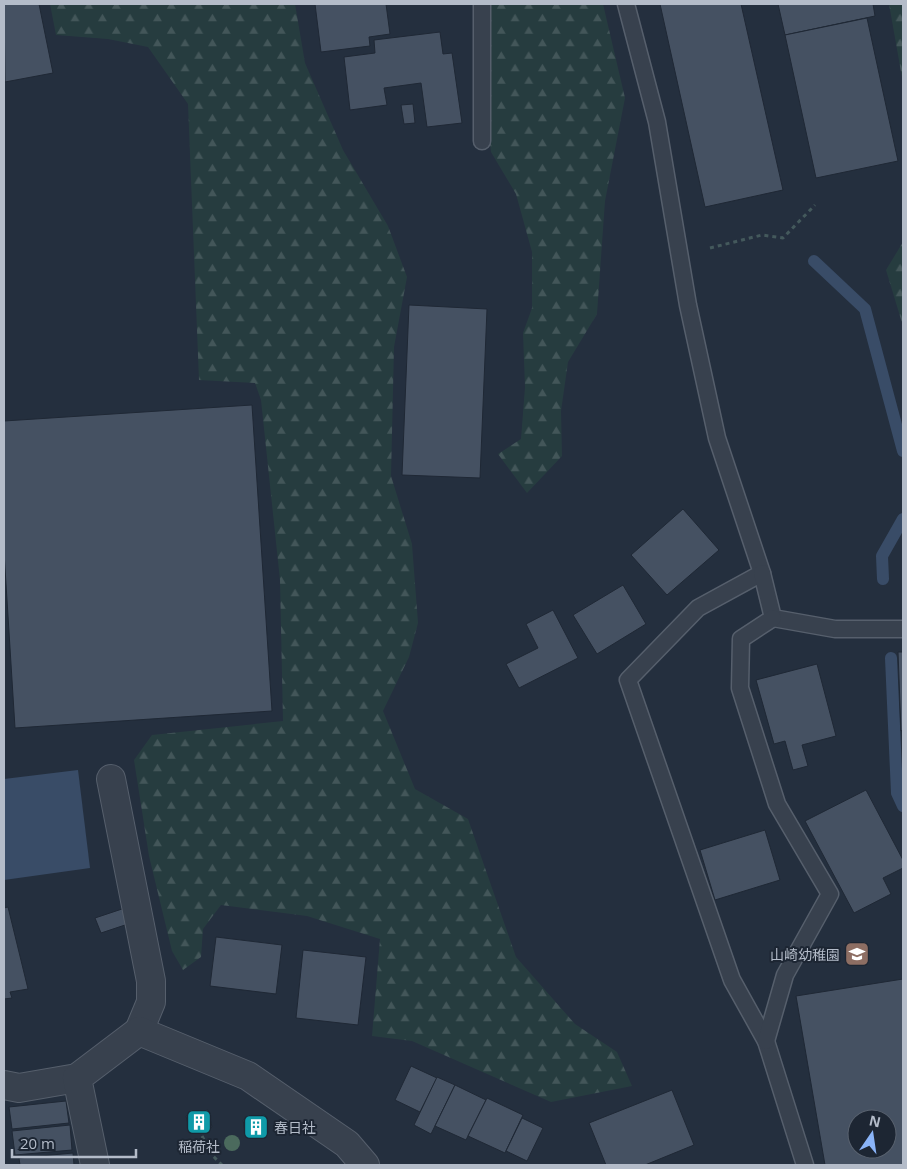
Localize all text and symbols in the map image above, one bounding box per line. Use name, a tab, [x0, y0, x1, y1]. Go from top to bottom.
school or university icon: 山崎幼稚園	[844, 941, 870, 967]
place label: 山崎幼稚園	[770, 945, 840, 964]
building icon: 稲荷社	[186, 1109, 212, 1135]
north arrow	[847, 1109, 897, 1159]
text: N	[867, 1110, 883, 1131]
building icon: 春日社	[243, 1114, 269, 1140]
place label: 春日社	[274, 1118, 316, 1137]
scale bar	[12, 1126, 136, 1158]
text: 20 m	[20, 1133, 55, 1153]
place label: 稲荷社	[178, 1137, 220, 1156]

